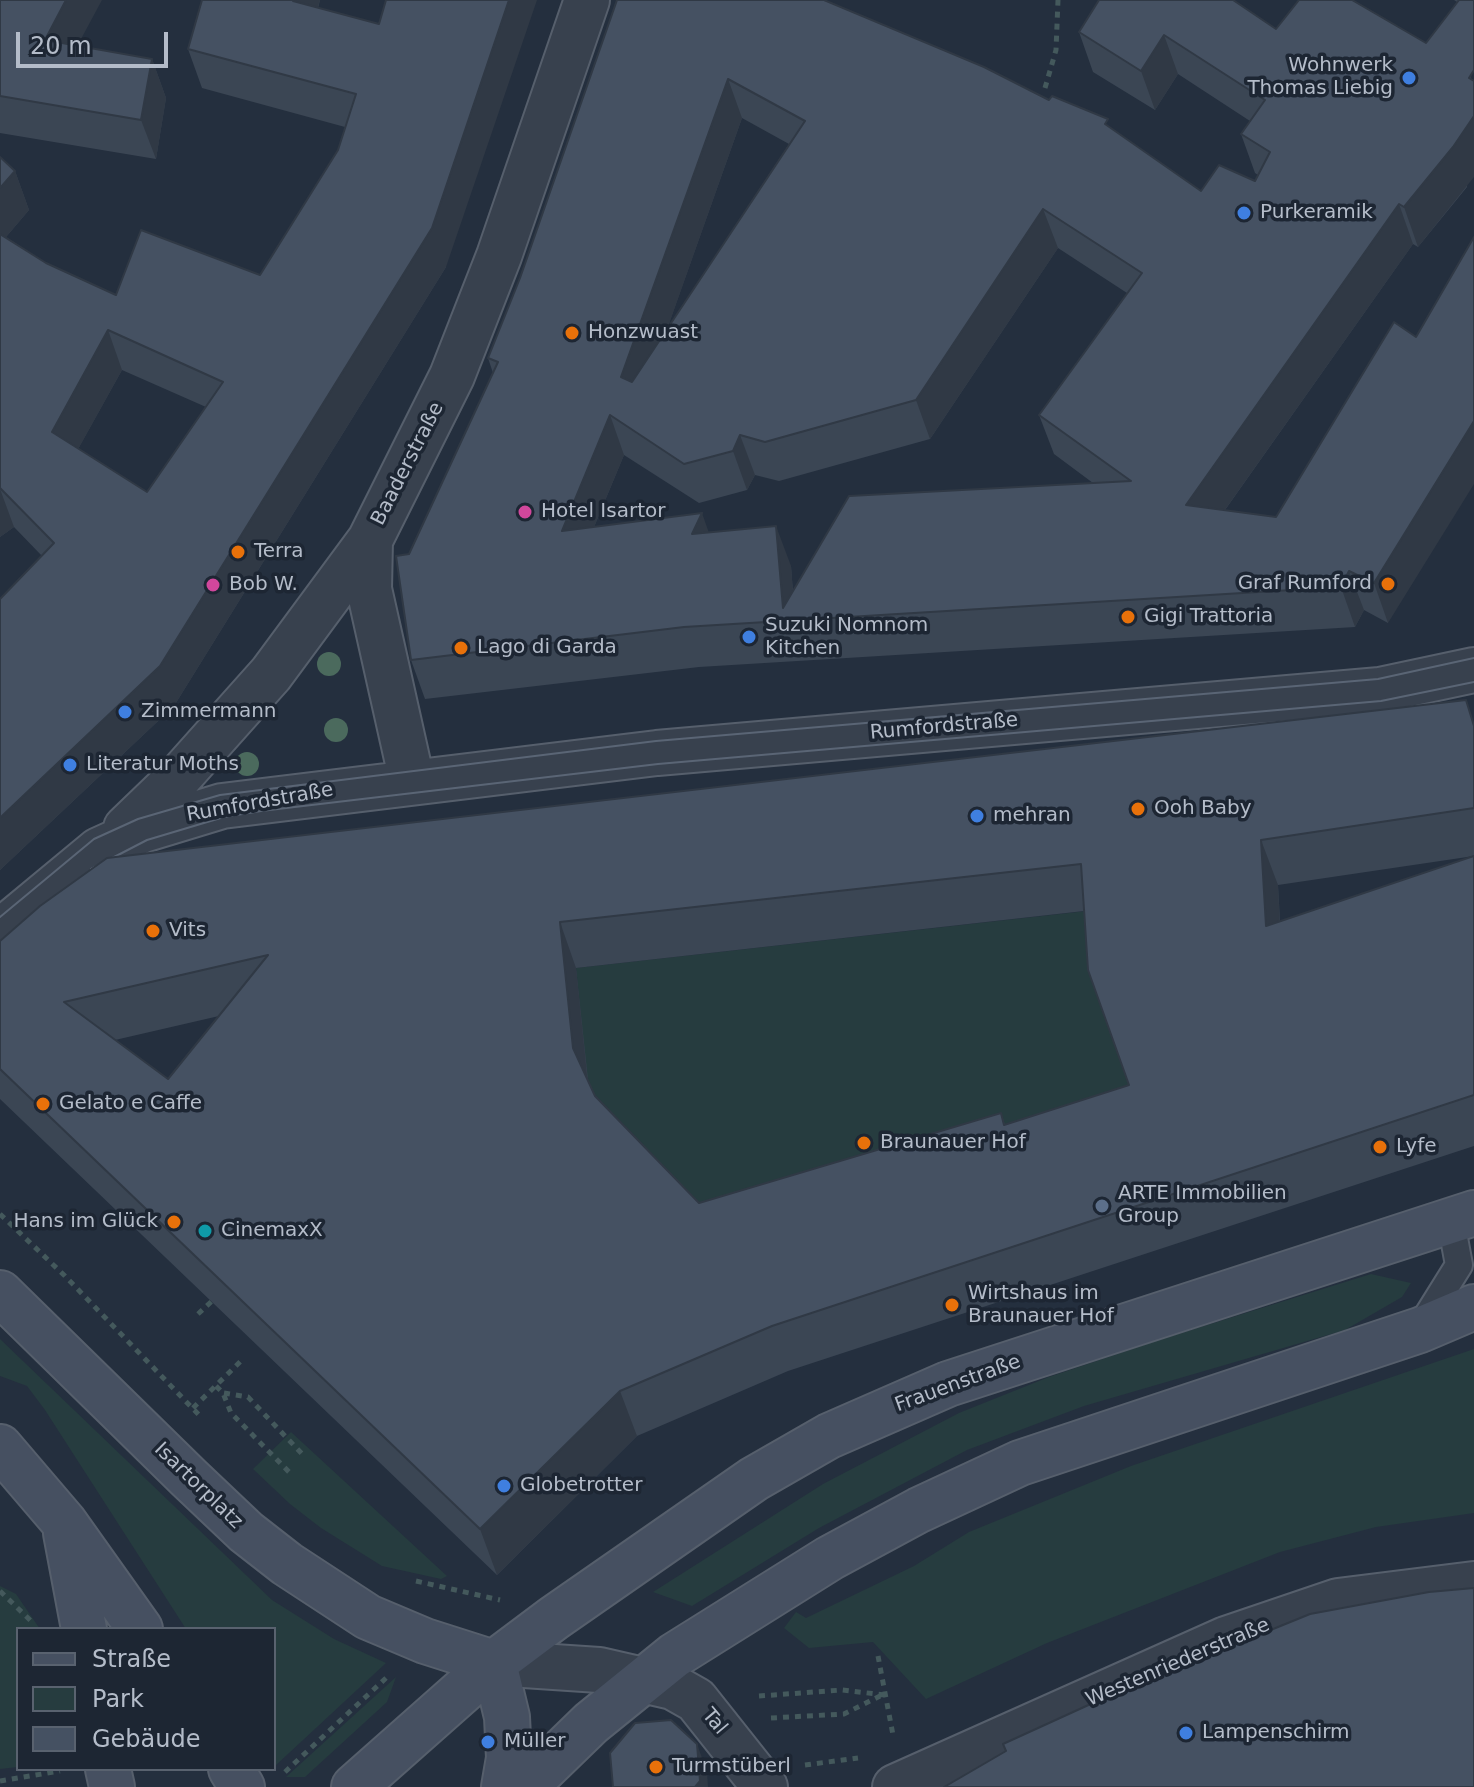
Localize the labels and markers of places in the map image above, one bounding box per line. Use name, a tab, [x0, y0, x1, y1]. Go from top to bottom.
place label: Wohnwerk Thomas Liebig	[1247, 54, 1393, 101]
marker: Wohnwerk Thomas Liebig	[1400, 69, 1418, 87]
place label: Purkeramik	[1260, 201, 1373, 225]
marker: Purkeramik	[1235, 204, 1253, 222]
place label: Honzwuast	[588, 321, 698, 345]
marker: Honzwuast	[563, 324, 581, 342]
place label: Hotel Isartor	[541, 500, 665, 524]
marker: Hotel Isartor	[516, 503, 534, 521]
place label: Terra	[254, 540, 303, 564]
marker: Terra	[229, 543, 247, 561]
place label: Graf Rumford	[1238, 572, 1372, 596]
place label: Bob W.	[229, 573, 298, 597]
marker: Graf Rumford	[1379, 575, 1397, 593]
marker: Bob W.	[204, 576, 222, 594]
place label: Gigi Trattoria	[1144, 605, 1273, 629]
marker: Gigi Trattoria	[1119, 608, 1137, 626]
place label: Suzuki Nomnom Kitchen	[765, 614, 928, 661]
marker: Suzuki Nomnom Kitchen	[740, 628, 758, 646]
place label: Lago di Garda	[477, 636, 617, 660]
marker: Lago di Garda	[452, 639, 470, 657]
place label: Zimmermann	[141, 700, 276, 724]
marker: Zimmermann	[116, 703, 134, 721]
place label: Literatur Moths	[86, 753, 239, 777]
marker: Literatur Moths	[61, 756, 79, 774]
place label: Ooh Baby	[1154, 797, 1252, 821]
marker: Ooh Baby	[1129, 800, 1147, 818]
place label: mehran	[993, 804, 1071, 828]
marker: mehran	[968, 807, 986, 825]
place label: Vits	[169, 919, 206, 943]
marker: Vits	[144, 922, 162, 940]
place label: Gelato e Caffe	[59, 1092, 202, 1116]
marker: Gelato e Caffe	[34, 1095, 52, 1113]
place label: Braunauer Hof	[880, 1131, 1026, 1155]
marker: Braunauer Hof	[855, 1134, 873, 1152]
place label: Lyfe	[1396, 1135, 1436, 1159]
marker: Lyfe	[1371, 1138, 1389, 1156]
place label: ARTE Immobilien Group	[1118, 1182, 1287, 1229]
marker: ARTE Immobilien Group	[1093, 1197, 1111, 1215]
place label: Hans im Glück	[14, 1210, 158, 1234]
marker: Hans im Glück	[165, 1213, 183, 1231]
place label: CinemaxX	[221, 1219, 323, 1243]
marker: CinemaxX	[196, 1222, 214, 1240]
place label: Wirtshaus im Braunauer Hof	[968, 1282, 1114, 1329]
marker: Wirtshaus im Braunauer Hof	[943, 1296, 961, 1314]
place label: Globetrotter	[520, 1474, 642, 1498]
marker: Globetrotter	[495, 1477, 513, 1495]
place label: Lampenschirm	[1202, 1721, 1350, 1745]
marker: Lampenschirm	[1177, 1724, 1195, 1742]
place label: Müller	[504, 1730, 566, 1754]
marker: Müller	[479, 1733, 497, 1751]
place label: Turmstüberl	[672, 1755, 791, 1779]
marker: Turmstüberl	[647, 1758, 665, 1776]

